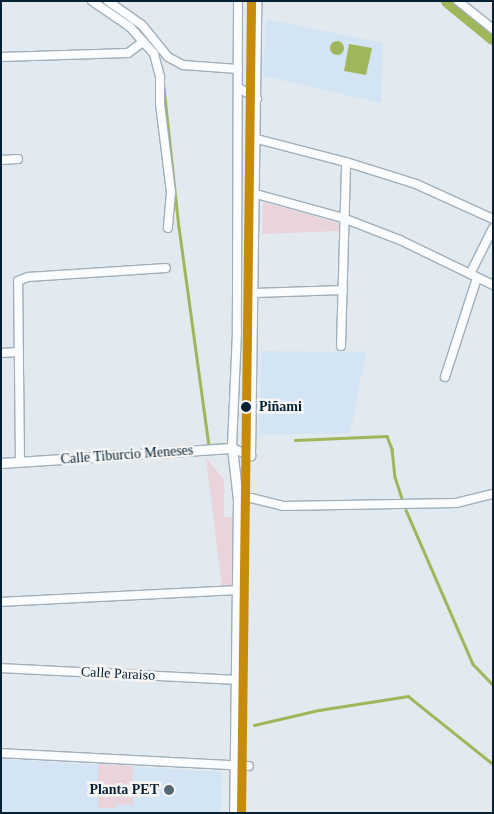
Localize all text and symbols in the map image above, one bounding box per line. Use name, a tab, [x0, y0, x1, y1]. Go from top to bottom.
marker: Piñami	[237, 398, 255, 416]
place label: Piñami	[259, 399, 302, 415]
street label: Calle Tiburcio Meneses	[60, 442, 194, 468]
street label: Calle Paraiso	[80, 664, 156, 684]
place label: Planta PET	[89, 782, 159, 798]
marker: Planta PET	[163, 784, 175, 796]

